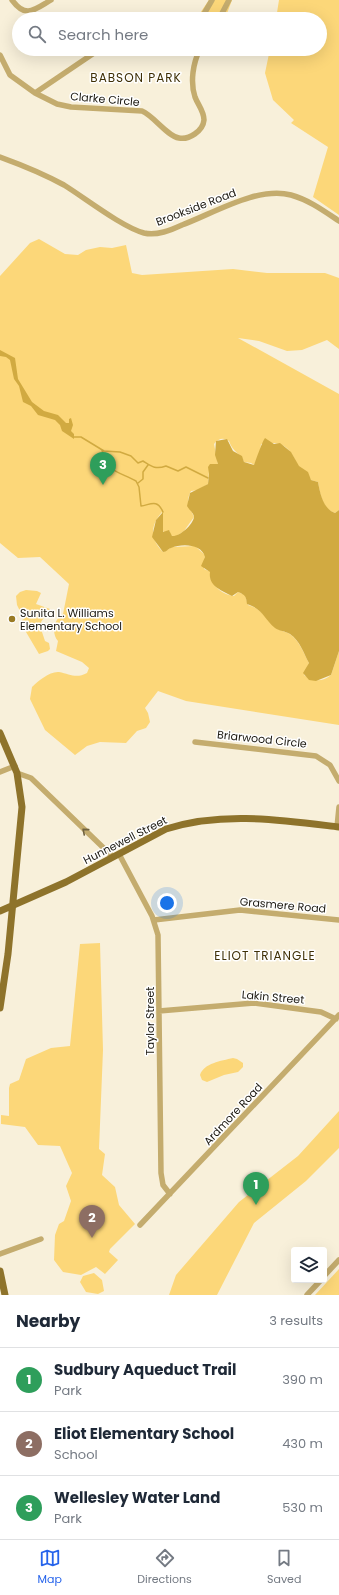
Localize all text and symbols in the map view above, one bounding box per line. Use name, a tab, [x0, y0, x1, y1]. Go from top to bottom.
search box	[12, 12, 327, 56]
icon: search	[26, 23, 48, 45]
text: Search here	[58, 24, 148, 45]
district label: BABSON PARK	[90, 69, 182, 86]
street label: Clarke Circle	[70, 88, 141, 110]
street label: Brookside Road	[154, 184, 238, 230]
pin: 3	[90, 452, 116, 485]
place label: Sunita L. Williams Elementary School	[20, 605, 122, 634]
marker: Sunita L. Williams Elementary School	[7, 614, 17, 624]
street label: Briarwood Circle	[216, 726, 308, 752]
street label: Hunnewell Street	[80, 812, 170, 868]
one-way arrow	[82, 828, 89, 835]
your location	[157, 893, 177, 913]
street label: Grasmere Road	[239, 893, 327, 917]
district label: ELIOT TRIANGLE	[214, 947, 316, 964]
street label: Lakin Street	[241, 986, 305, 1008]
street label: Taylor Street	[142, 987, 158, 1055]
street label: Ardmore Road	[200, 1079, 266, 1149]
pin: 1	[243, 1172, 269, 1205]
pin: 2	[79, 1205, 105, 1238]
map controls	[291, 1247, 327, 1283]
button: layers	[291, 1247, 327, 1283]
text: Nearby	[16, 1309, 80, 1333]
text: 3 results	[269, 1311, 323, 1330]
text: Sudbury Aqueduct Trail	[54, 1359, 236, 1380]
text: 1	[27, 1370, 31, 1389]
text: 390 m	[282, 1370, 323, 1389]
text: Park	[54, 1381, 82, 1400]
text: Eliot Elementary School	[54, 1423, 234, 1444]
text: 2	[25, 1434, 33, 1453]
text: 430 m	[282, 1434, 323, 1453]
text: School	[54, 1445, 98, 1464]
text: Wellesley Water Land	[54, 1487, 220, 1508]
text: 3	[25, 1498, 33, 1517]
text: 530 m	[282, 1498, 323, 1517]
text: Park	[54, 1509, 82, 1528]
tab: Map	[38, 1547, 62, 1588]
tab: Directions	[137, 1547, 192, 1588]
tab: Saved	[267, 1547, 301, 1588]

